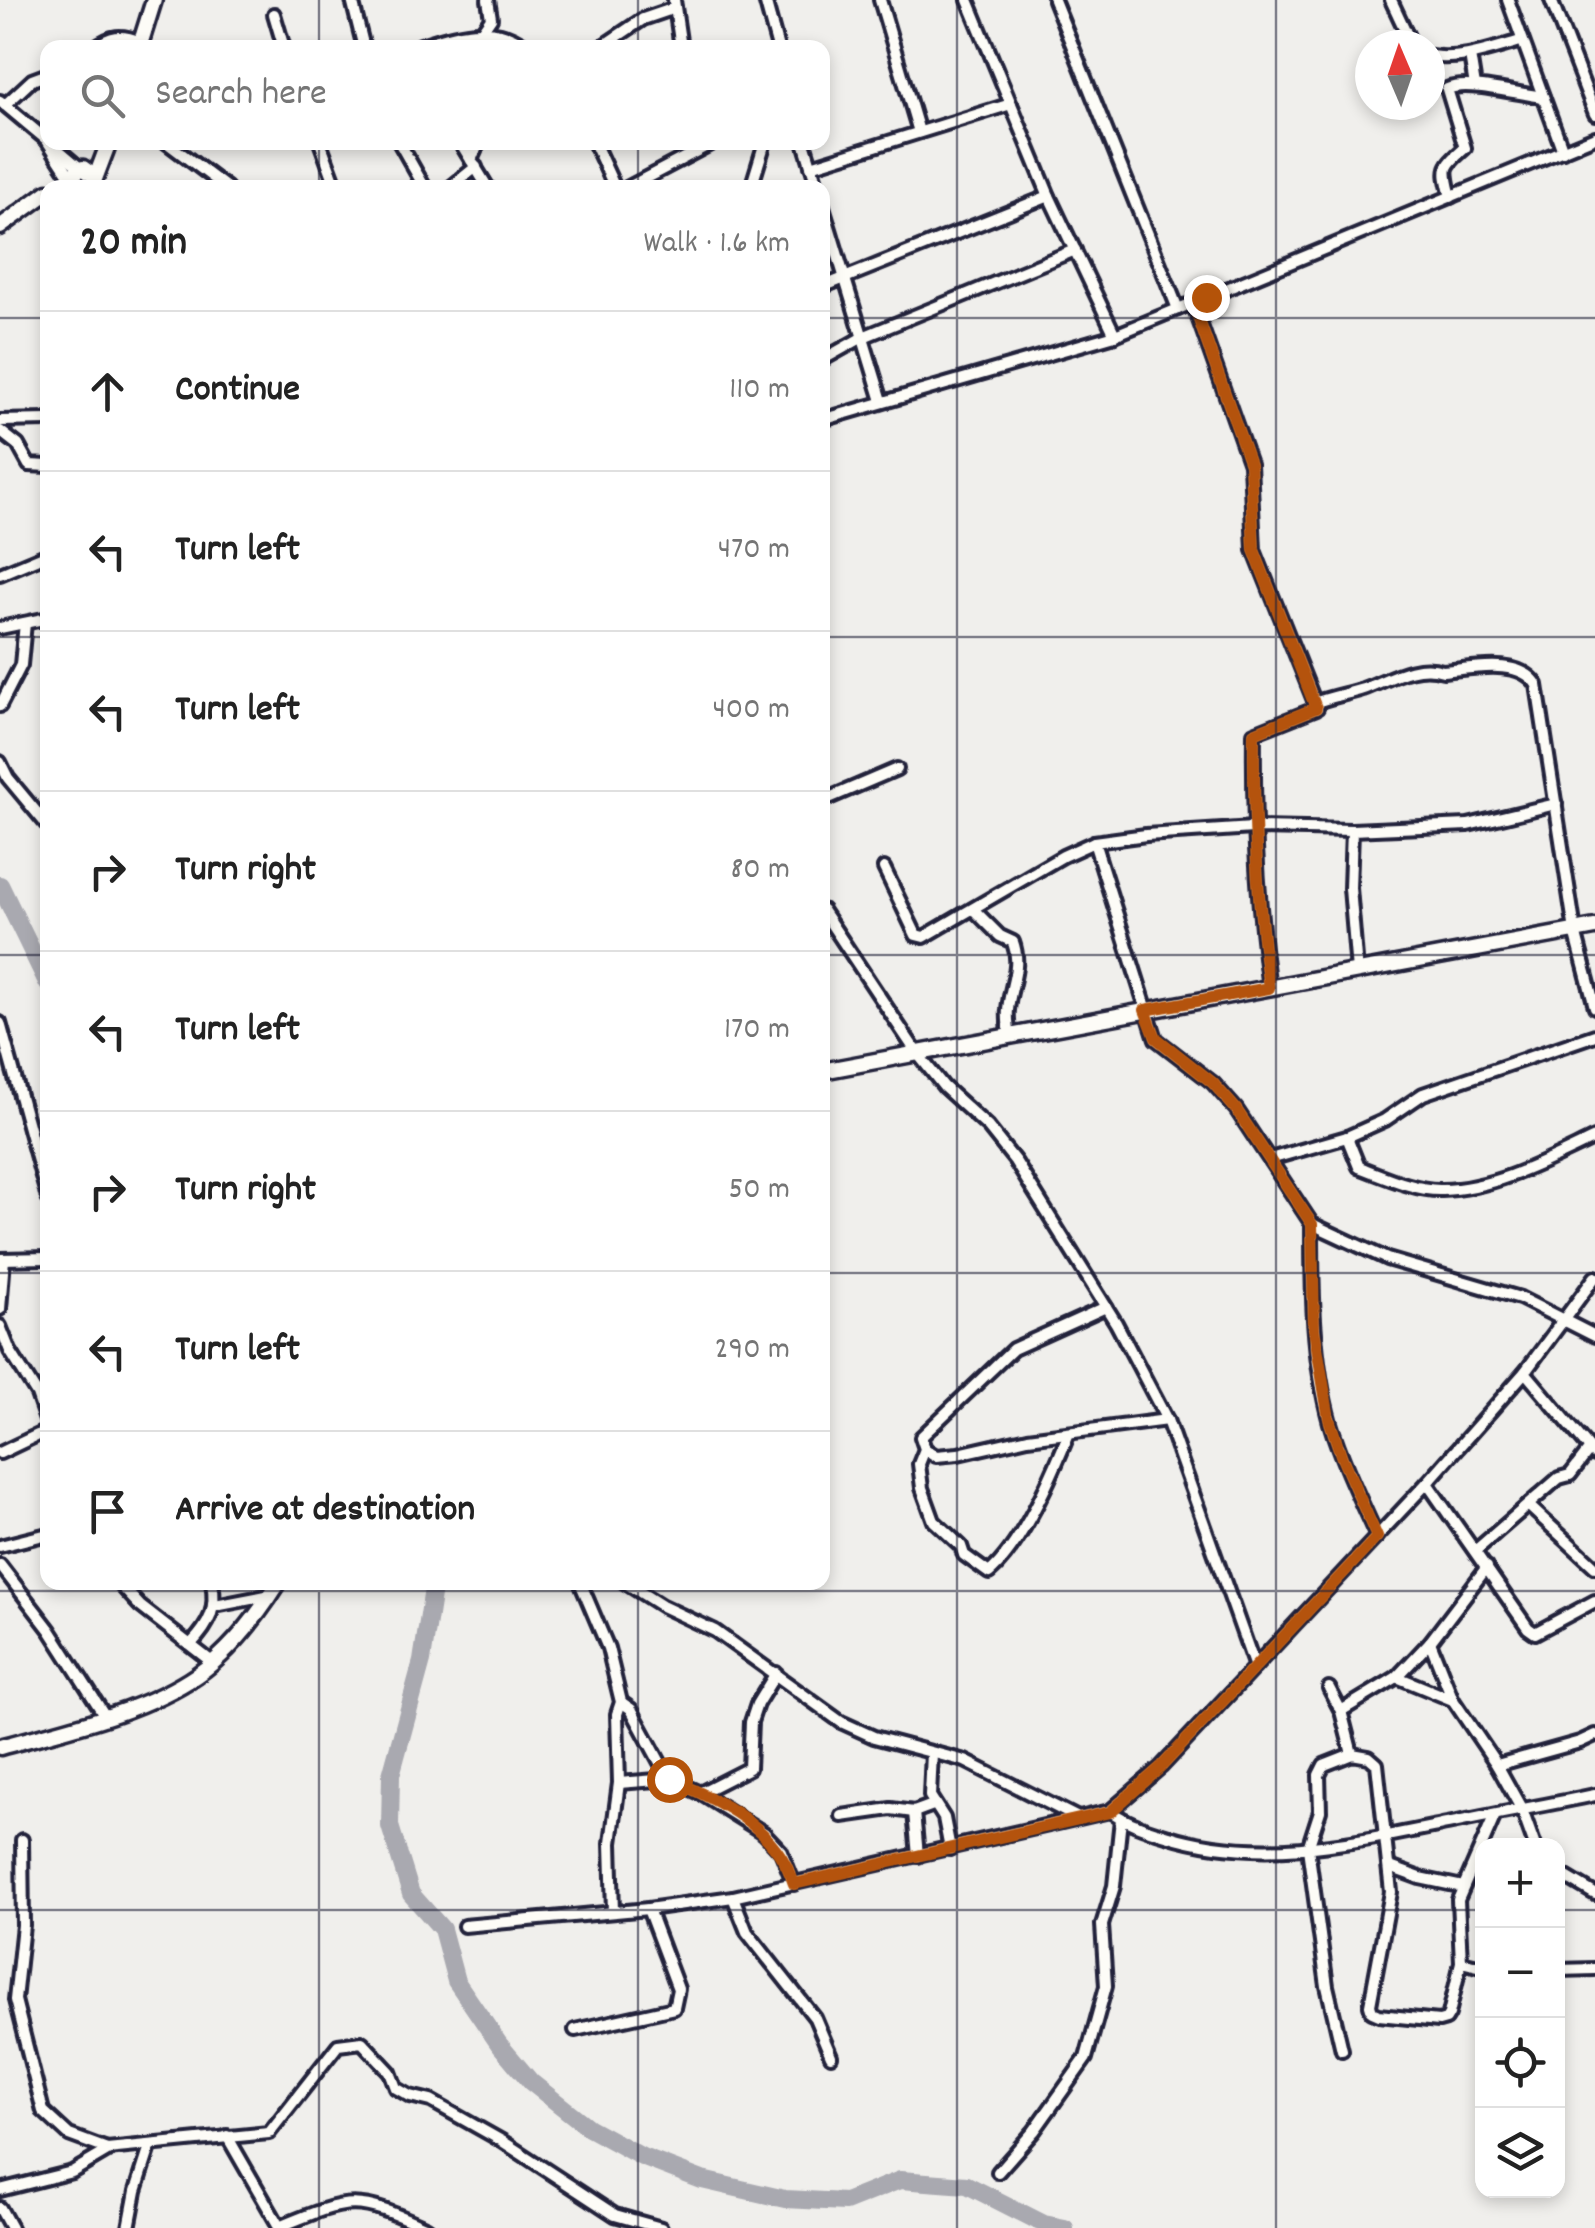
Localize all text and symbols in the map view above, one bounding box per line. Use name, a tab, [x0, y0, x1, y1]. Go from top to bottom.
north arrow	[1355, 30, 1445, 120]
search box	[40, 40, 830, 150]
icon: search	[75, 68, 130, 123]
text: Search here	[155, 68, 327, 123]
text: 20 min	[80, 215, 187, 275]
text: Walk · 1.6 km	[643, 222, 790, 268]
route end	[1184, 275, 1230, 321]
icon: ahead	[80, 364, 135, 419]
text: Continue	[175, 364, 300, 419]
text: 110 m	[729, 368, 790, 414]
icon: left	[80, 524, 135, 579]
text: Turn left	[175, 524, 300, 579]
text: 470 m	[718, 528, 790, 574]
icon: left	[80, 684, 135, 739]
text: Turn left	[175, 684, 300, 739]
text: 400 m	[713, 688, 790, 734]
icon: right	[80, 844, 135, 899]
text: Turn right	[175, 844, 316, 899]
text: 80 m	[730, 848, 790, 894]
icon: left	[80, 1004, 135, 1059]
text: Turn left	[175, 1004, 300, 1059]
text: 170 m	[724, 1008, 790, 1054]
icon: right	[80, 1164, 135, 1219]
text: Turn right	[175, 1164, 316, 1219]
text: 50 m	[728, 1168, 790, 1214]
icon: left	[80, 1324, 135, 1379]
text: Turn left	[175, 1324, 300, 1379]
text: 290 m	[715, 1328, 790, 1374]
icon: arrive	[80, 1484, 135, 1539]
text: Arrive at destination	[175, 1484, 475, 1539]
route start	[647, 1757, 693, 1803]
map controls	[1475, 1838, 1565, 2198]
button: +	[1475, 1838, 1565, 1928]
button: −	[1475, 1928, 1565, 2018]
button: locate	[1475, 2018, 1565, 2108]
button: layers	[1475, 2108, 1565, 2198]

